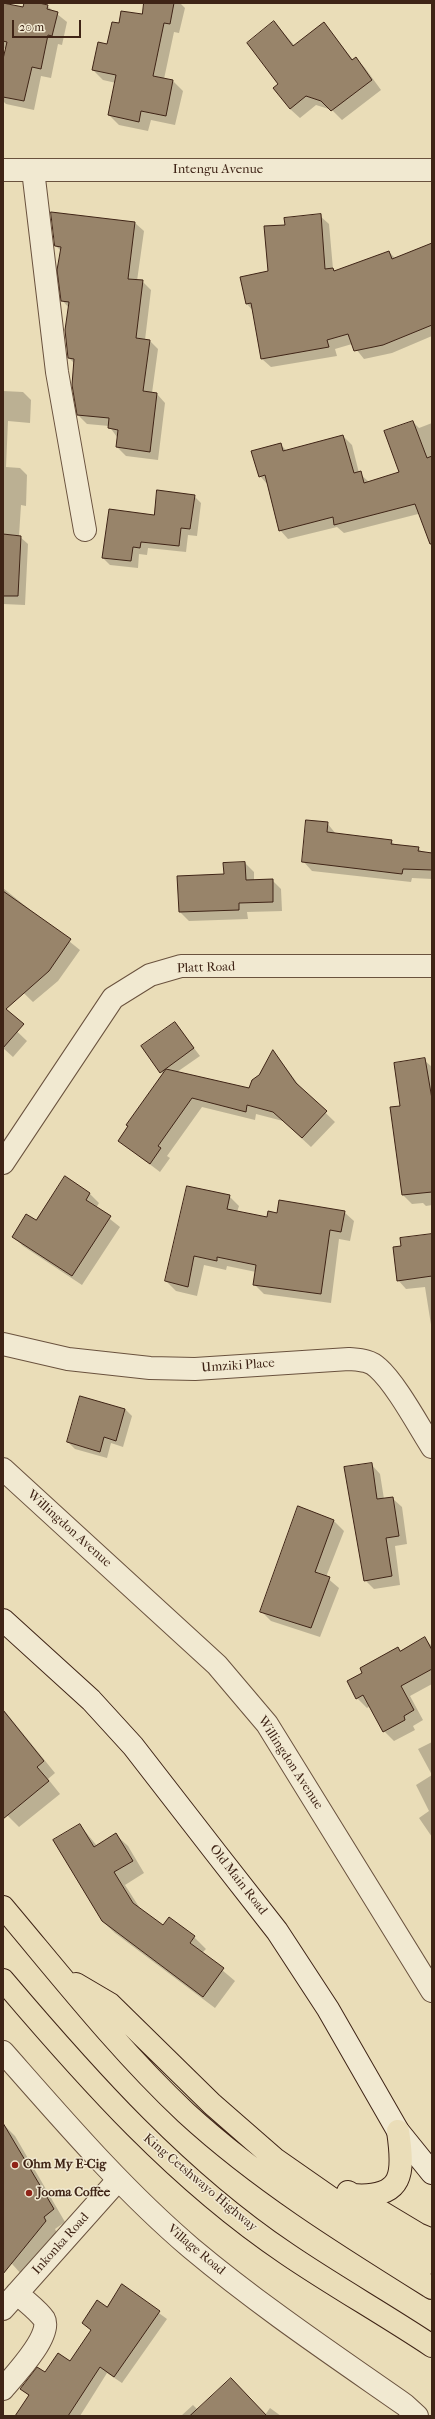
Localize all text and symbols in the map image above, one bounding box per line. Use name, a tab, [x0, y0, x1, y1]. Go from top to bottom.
scale bar	[14, 12, 83, 38]
text: 20 m	[19, 20, 44, 34]
street label: Intengu Avenue	[173, 162, 263, 178]
street label: Platt Road	[177, 959, 235, 977]
street label: Umziki Place	[201, 1356, 275, 1376]
street label: Willingdon Avenue	[24, 1487, 114, 1571]
street label: Willingdon Avenue	[254, 1714, 326, 1812]
street label: Old Main Road	[206, 1842, 270, 1918]
street label: King Cetshwayo Highway	[140, 2131, 260, 2235]
place label: Ohm My E-Cig	[23, 2157, 106, 2173]
marker: Ohm My E-Cig	[10, 2160, 20, 2170]
place label: Jooma Coffee	[37, 2185, 110, 2201]
marker: Jooma Coffee	[24, 2188, 34, 2198]
street label: Inkonka Road	[29, 2210, 93, 2278]
street label: Village Road	[164, 2221, 228, 2279]

